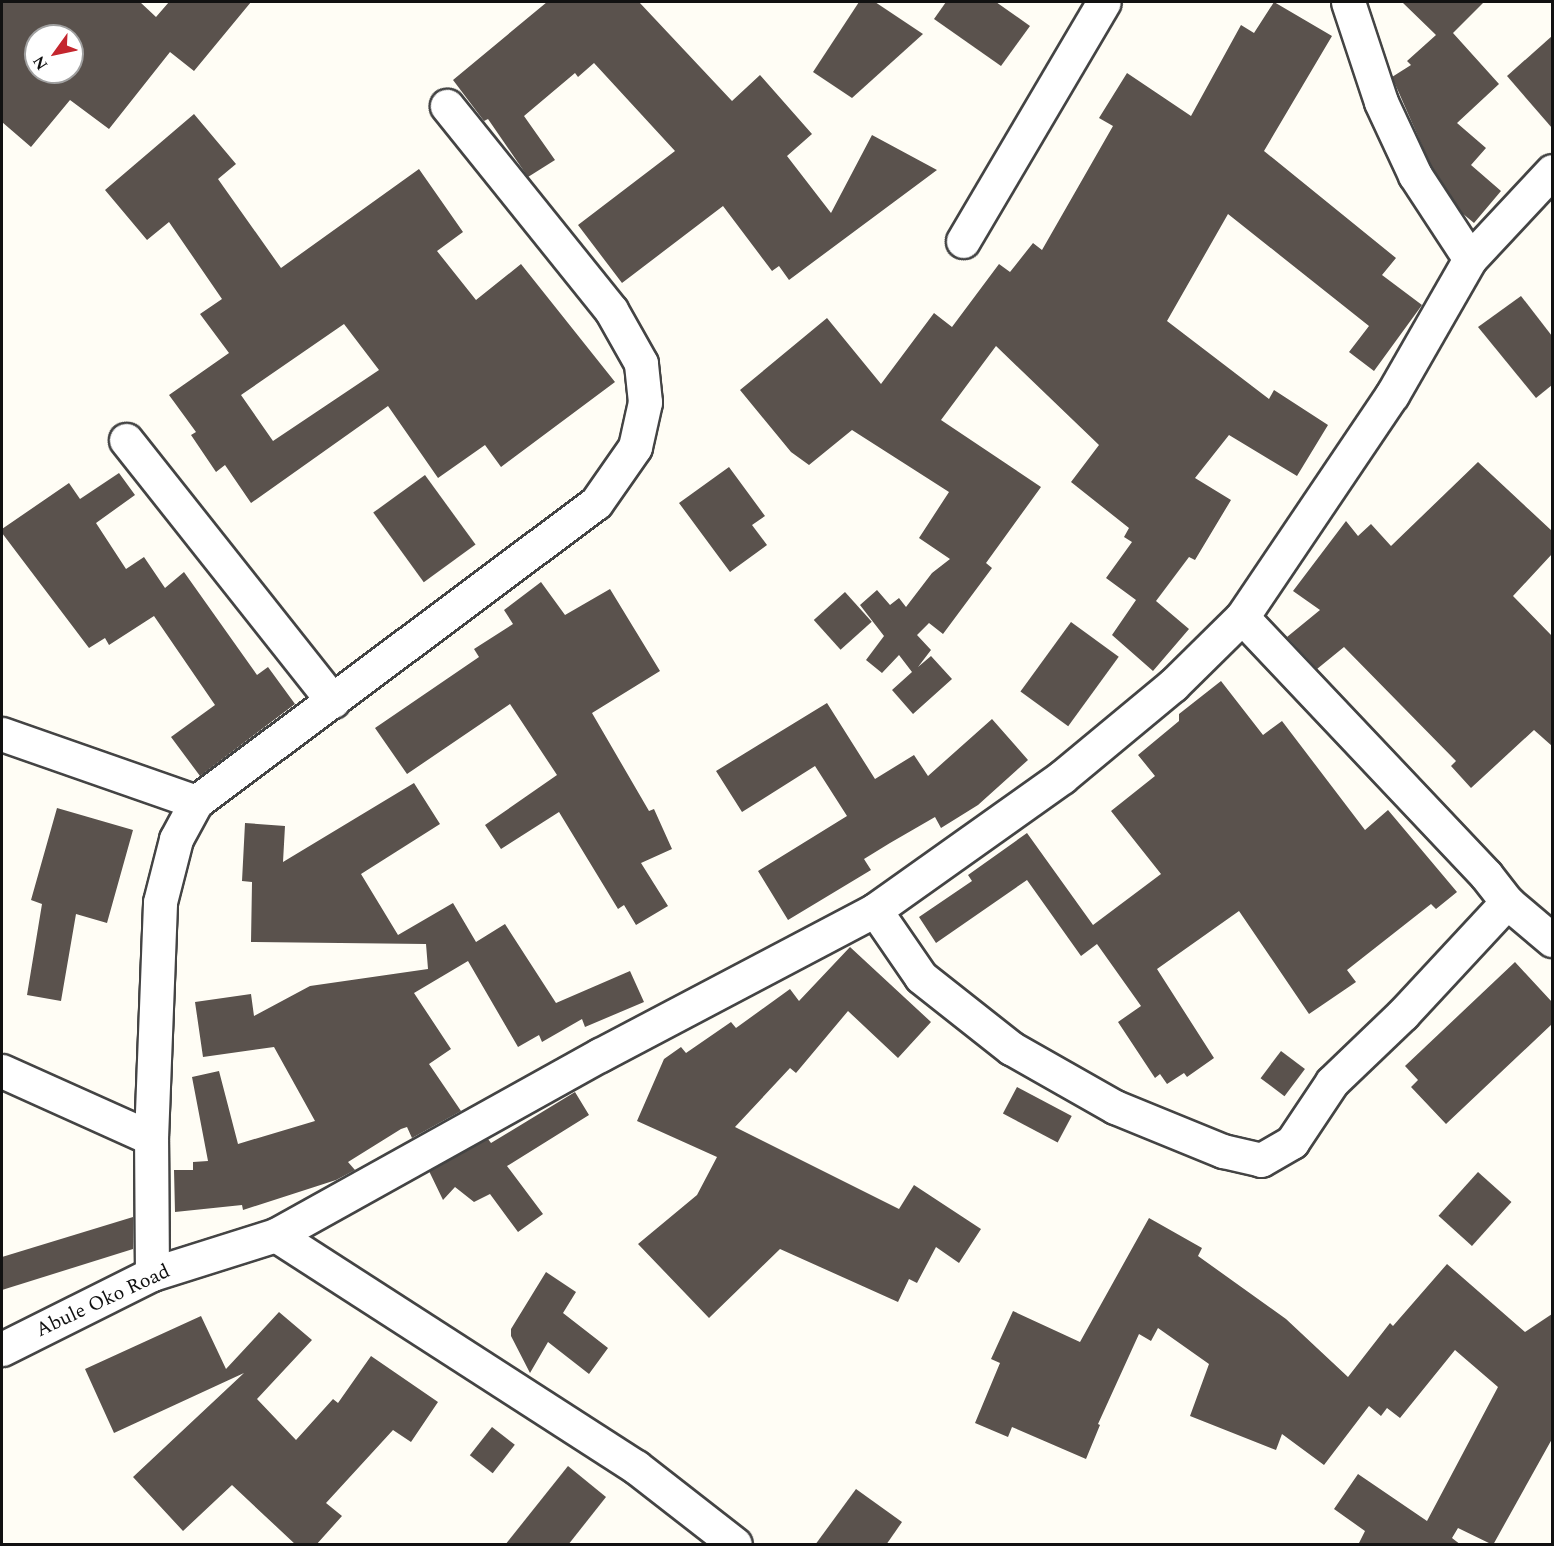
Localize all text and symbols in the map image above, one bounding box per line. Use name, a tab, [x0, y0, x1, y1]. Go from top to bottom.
north arrow	[24, 24, 84, 84]
text: N	[27, 51, 54, 75]
street label: Abule Oko Road	[32, 1259, 174, 1343]

